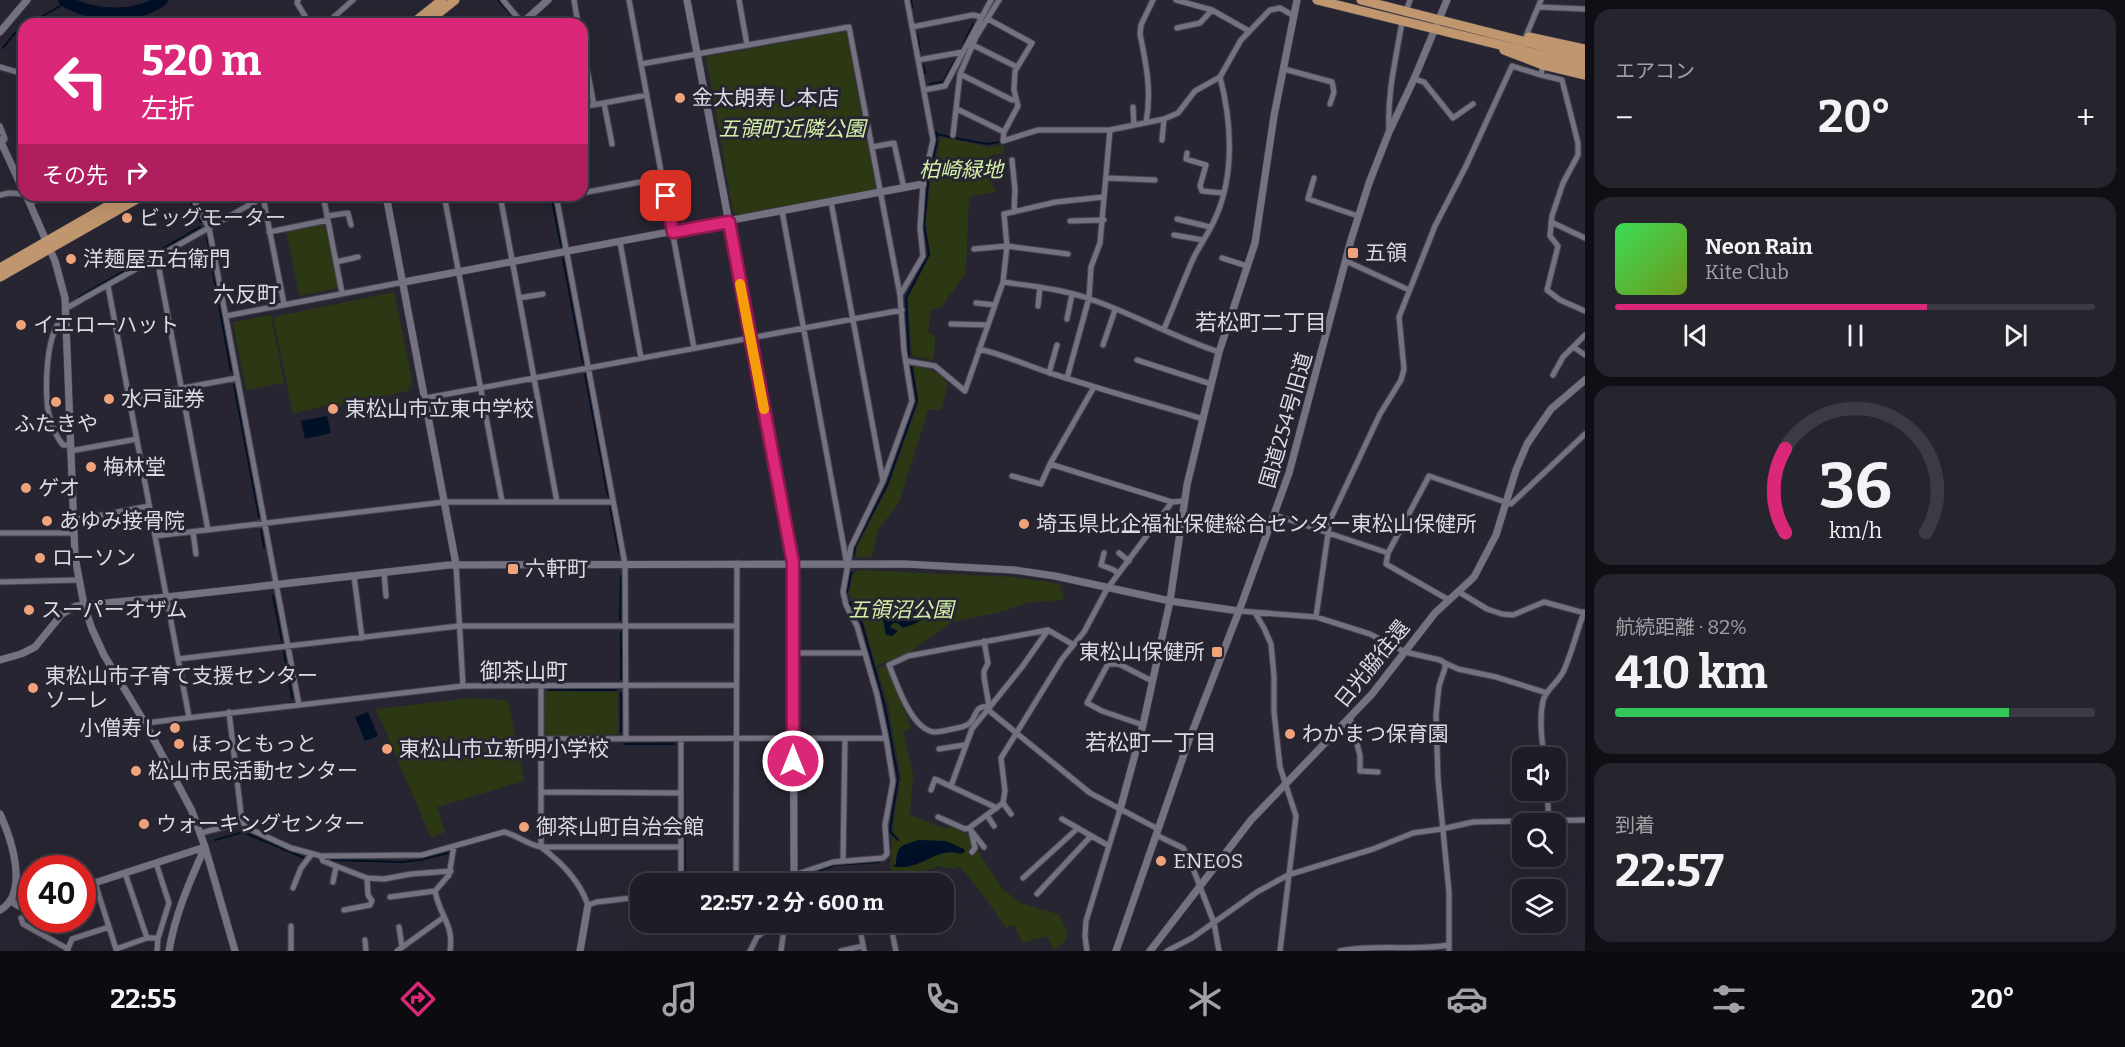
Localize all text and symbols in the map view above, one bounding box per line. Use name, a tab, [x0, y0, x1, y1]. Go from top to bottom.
text: 520 m	[141, 36, 261, 86]
icon: left	[42, 42, 120, 120]
text: エアコン	[1615, 59, 1695, 83]
place label: 金太朗寿し本店	[692, 85, 839, 111]
text: 20°	[1818, 90, 1891, 144]
marker: 金太朗寿し本店	[673, 91, 687, 105]
text: 左折	[141, 93, 195, 125]
text: −	[1615, 98, 1633, 138]
text: +	[2076, 98, 2095, 138]
park label: 五領町近隣公園	[719, 116, 868, 142]
icon: right	[120, 156, 153, 189]
park label: 柏崎緑地	[919, 157, 1005, 183]
text: その先	[42, 162, 108, 189]
pin	[640, 170, 691, 221]
icon: arrive	[649, 179, 682, 212]
place label: ビッグモーター	[139, 205, 286, 231]
marker: ビッグモーター	[120, 211, 134, 225]
text: Neon Rain	[1705, 233, 1813, 260]
place label: 五領	[1365, 240, 1407, 266]
place label: 洋麺屋五右衛門	[83, 246, 230, 272]
marker: 五領	[1346, 246, 1360, 260]
marker: 洋麺屋五右衛門	[64, 252, 78, 266]
text: Kite Club	[1705, 260, 1789, 284]
district label: 六反町	[213, 281, 279, 308]
district label: 若松町二丁目	[1195, 309, 1327, 336]
place label: イエローハット	[33, 312, 179, 338]
marker: イエローハット	[14, 318, 28, 332]
icon: previous	[1679, 319, 1712, 352]
icon: pause	[1839, 319, 1872, 352]
icon: next	[1999, 319, 2032, 352]
street label: 国道254号旧道	[1254, 349, 1318, 491]
place label: 水戸証券	[121, 386, 205, 412]
marker: 水戸証券	[102, 392, 116, 406]
marker: ふたきや	[49, 395, 63, 409]
place label: 東松山市立東中学校	[345, 396, 534, 422]
marker: 東松山市立東中学校	[326, 402, 340, 416]
place label: ふたきや	[14, 411, 98, 437]
text: 36	[1819, 449, 1891, 524]
place label: 梅林堂	[103, 454, 166, 480]
marker: 梅林堂	[84, 460, 98, 474]
place label: ゲオ	[38, 475, 80, 501]
marker: ゲオ	[19, 481, 33, 495]
place label: あゆみ接骨院	[59, 508, 185, 534]
place label: 埼玉県比企福祉保健総合センター東松山保健所	[1036, 511, 1477, 537]
marker: あゆみ接骨院	[40, 514, 54, 528]
marker: 埼玉県比企福祉保健総合センター東松山保健所	[1017, 517, 1031, 531]
text: km/h	[1828, 518, 1882, 544]
place label: ローソン	[52, 545, 136, 571]
marker: ローソン	[33, 551, 47, 565]
place label: 六軒町	[525, 556, 588, 582]
marker: 六軒町	[506, 562, 520, 576]
place label: スーパーオザム	[41, 597, 187, 623]
park label: 五領沼公園	[849, 597, 956, 623]
marker: スーパーオザム	[22, 603, 36, 617]
street label: 日光脇往還	[1329, 615, 1415, 713]
text: 航続距離 · 82%	[1615, 615, 1747, 639]
place label: 東松山保健所	[1079, 639, 1205, 665]
marker: 東松山保健所	[1210, 645, 1224, 659]
text: 410 km	[1615, 646, 1768, 700]
district label: 御茶山町	[480, 658, 568, 685]
place label: 東松山市子育て支援センター ソーレ	[45, 663, 318, 713]
marker: 東松山市子育て支援センター ソーレ	[26, 681, 40, 695]
place label: 小僧寿し	[79, 715, 163, 741]
marker: 小僧寿し	[168, 721, 182, 735]
place label: わかまつ保育園	[1302, 721, 1449, 747]
marker: わかまつ保育園	[1283, 727, 1297, 741]
position arrow	[761, 729, 825, 793]
district label: 若松町一丁目	[1085, 729, 1217, 756]
place label: ほっともっと	[191, 731, 317, 757]
place label: 東松山市立新明小学校	[399, 736, 609, 762]
marker: ほっともっと	[172, 737, 186, 751]
marker: 東松山市立新明小学校	[380, 742, 394, 756]
map controls	[1512, 747, 1566, 933]
button: sound	[1512, 747, 1566, 801]
place label: 松山市民活動センター	[148, 758, 358, 784]
marker: 松山市民活動センター	[129, 764, 143, 778]
place label: ウォーキングセンター	[156, 811, 365, 837]
button: search	[1512, 813, 1566, 867]
text: 到着	[1615, 813, 1655, 837]
place label: 御茶山町自治会館	[536, 814, 704, 840]
marker: ウォーキングセンター	[137, 817, 151, 831]
marker: 御茶山町自治会館	[517, 820, 531, 834]
text: 22:57	[1615, 844, 1724, 898]
place label: ENEOS	[1173, 848, 1243, 874]
marker: ENEOS	[1154, 854, 1168, 868]
speed limit sign: 40	[18, 855, 96, 933]
button: layers	[1512, 879, 1566, 933]
text: 22:57 · 2 分 · 600 m	[700, 889, 884, 916]
icon: directions	[397, 978, 439, 1020]
icon: music	[659, 978, 701, 1020]
icon: phone	[921, 978, 963, 1020]
icon: climate	[1184, 978, 1226, 1020]
icon: car	[1446, 978, 1488, 1020]
icon: filters	[1708, 978, 1750, 1020]
text: 22:55	[110, 983, 176, 1015]
text: 20°	[1971, 983, 2015, 1015]

